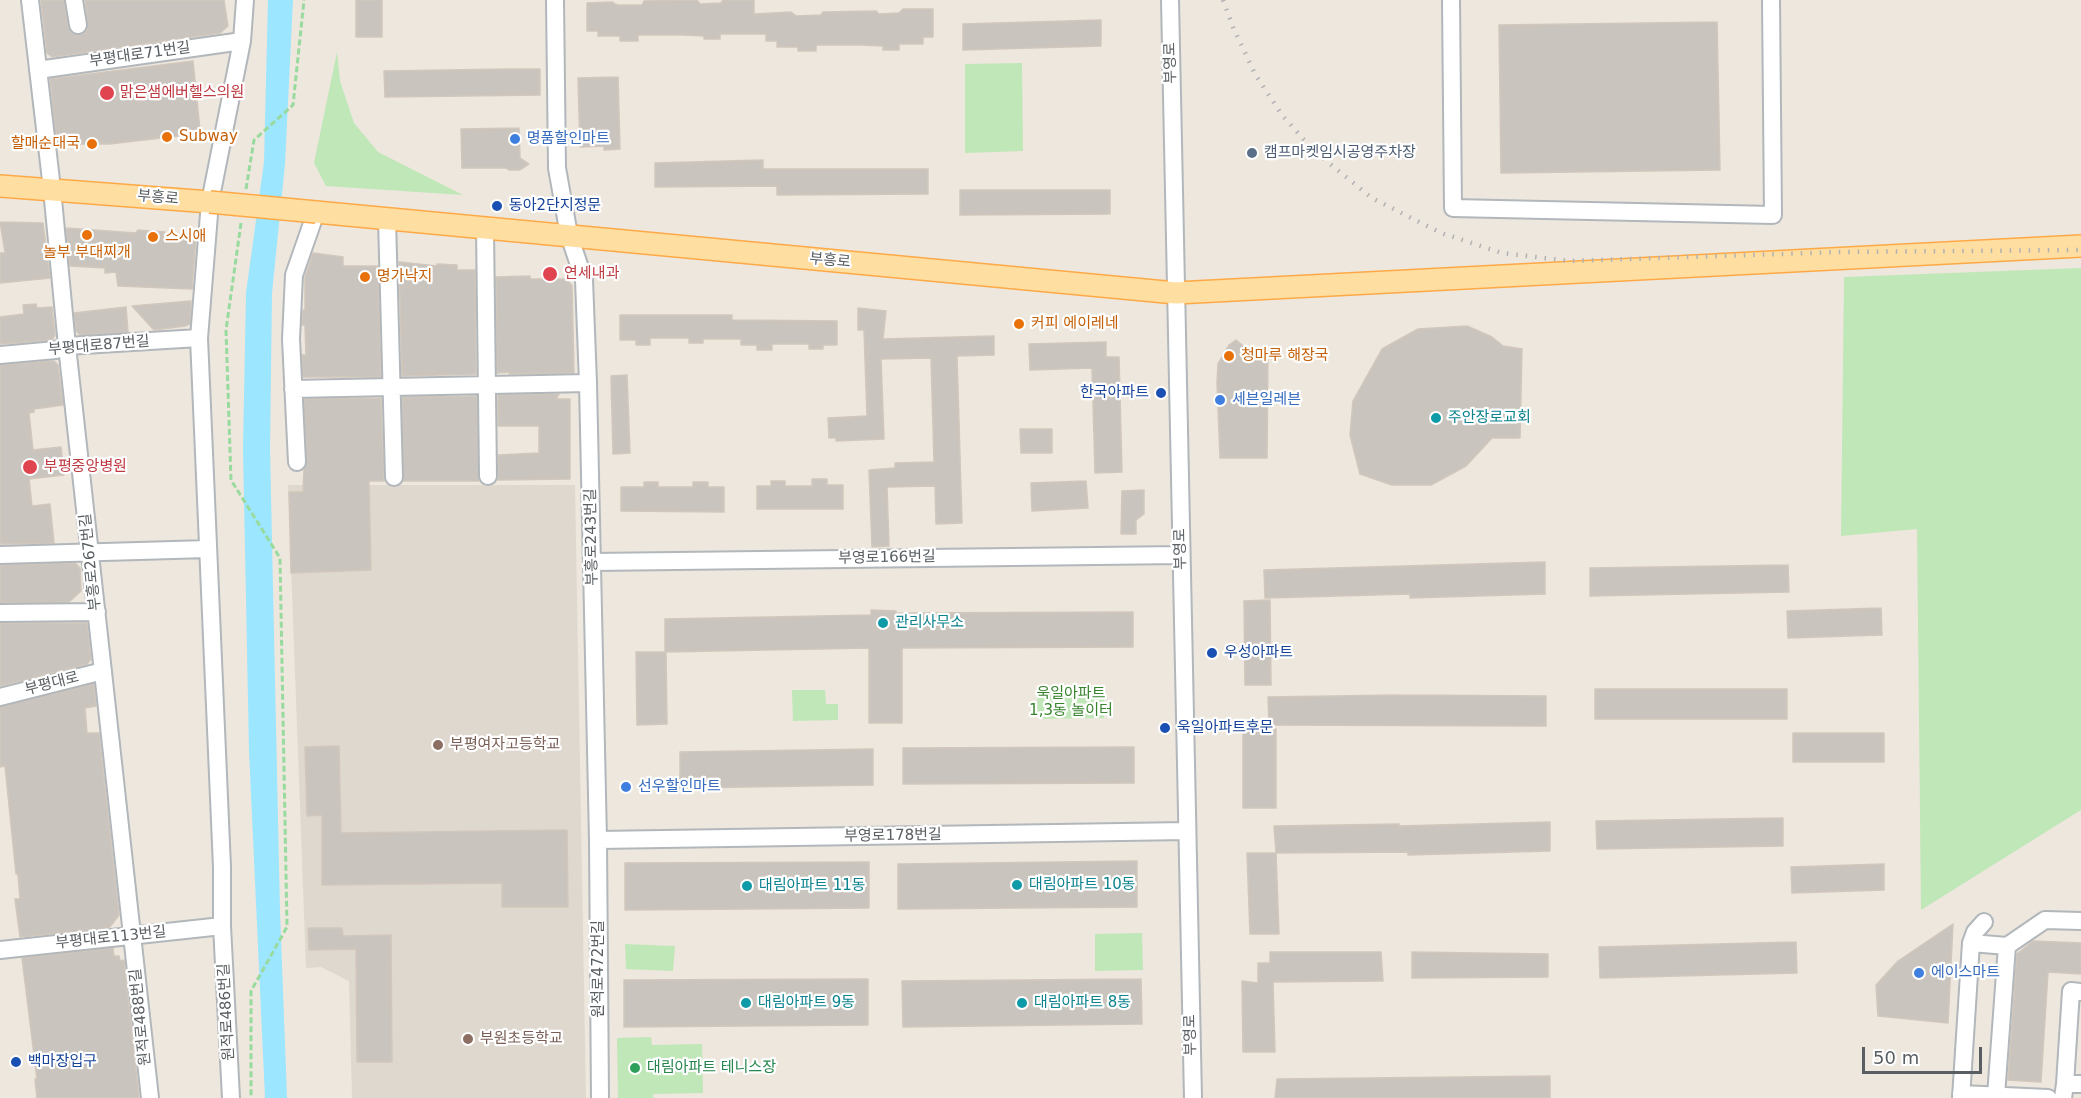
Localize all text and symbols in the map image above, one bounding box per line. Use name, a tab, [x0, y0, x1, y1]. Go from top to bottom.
street label: 부평대로71번길	[88, 39, 192, 71]
street label: 부영로	[1162, 42, 1180, 84]
marker: 맑은샘에버헬스의원	[98, 84, 116, 102]
place label: 맑은샘에버헬스의원	[120, 84, 244, 102]
place label: Subway	[179, 128, 238, 146]
marker: Subway	[160, 130, 174, 144]
place label: 명품할인마트	[527, 130, 610, 148]
marker: 명품할인마트	[508, 132, 522, 146]
place label: 할매순대국	[11, 135, 80, 153]
marker: 할매순대국	[85, 137, 99, 151]
place label: 캠프마켓임시공영주차장	[1264, 144, 1416, 162]
marker: 캠프마켓임시공영주차장	[1245, 146, 1259, 160]
street label: 부흥로	[137, 187, 179, 209]
place label: 동아2단지정문	[509, 197, 601, 215]
marker: 동아2단지정문	[490, 199, 504, 213]
marker: 놀부 부대찌개	[80, 228, 94, 242]
place label: 스시애	[165, 228, 206, 246]
marker: 스시애	[146, 230, 160, 244]
place label: 놀부 부대찌개	[43, 244, 131, 262]
street label: 부흥로	[809, 250, 851, 272]
marker: 연세내과	[541, 265, 559, 283]
place label: 연세내과	[564, 265, 619, 283]
place label: 명가낙지	[377, 268, 432, 286]
marker: 명가낙지	[358, 270, 372, 284]
place label: 커피 에이레네	[1031, 315, 1119, 333]
marker: 커피 에이레네	[1012, 317, 1026, 331]
street label: 부평대로87번길	[47, 333, 151, 359]
place label: 청마루 해장국	[1241, 347, 1329, 365]
marker: 청마루 해장국	[1222, 349, 1236, 363]
place label: 한국아파트	[1080, 384, 1149, 402]
marker: 한국아파트	[1154, 386, 1168, 400]
place label: 세븐일레븐	[1232, 391, 1301, 409]
marker: 세븐일레븐	[1213, 393, 1227, 407]
place label: 주안장로교회	[1448, 409, 1531, 427]
marker: 주안장로교회	[1429, 411, 1443, 425]
marker: 부평중앙병원	[21, 458, 39, 476]
place label: 부평중앙병원	[44, 458, 127, 476]
street label: 부흥로243번길	[582, 488, 602, 586]
street label: 부흥로267번길	[77, 513, 105, 611]
street label: 부영로	[1172, 528, 1190, 570]
street label: 부영로166번길	[838, 548, 936, 568]
place label: 관리사무소	[895, 614, 964, 632]
marker: 관리사무소	[876, 616, 890, 630]
place label: 우성아파트	[1224, 644, 1293, 662]
marker: 우성아파트	[1205, 646, 1219, 660]
street label: 부평대로	[23, 669, 81, 699]
park label: 욱일아파트 1,3동 놀이터	[1029, 685, 1113, 720]
place label: 욱일아파트후문	[1177, 719, 1274, 737]
marker: 욱일아파트후문	[1158, 721, 1172, 735]
place label: 부평여자고등학교	[450, 736, 560, 754]
marker: 부평여자고등학교	[431, 738, 445, 752]
place label: 선우할인마트	[638, 778, 721, 796]
marker: 선우할인마트	[619, 780, 633, 794]
street label: 부영로178번길	[844, 826, 942, 846]
place label: 대림아파트 10동	[1029, 876, 1136, 894]
place label: 대림아파트 11동	[759, 877, 866, 895]
marker: 대림아파트 10동	[1010, 878, 1024, 892]
marker: 대림아파트 11동	[740, 879, 754, 893]
street label: 원적로472번길	[590, 920, 608, 1018]
street label: 부평대로113번길	[55, 923, 167, 953]
street label: 원적로486번길	[215, 963, 239, 1061]
place label: 에이스마트	[1931, 964, 2000, 982]
marker: 에이스마트	[1912, 966, 1926, 980]
street label: 원적로488번길	[127, 968, 155, 1066]
place label: 대림아파트 9동	[758, 994, 855, 1012]
place label: 대림아파트 8동	[1034, 994, 1131, 1012]
marker: 대림아파트 9동	[739, 996, 753, 1010]
marker: 대림아파트 8동	[1015, 996, 1029, 1010]
street label: 부영로	[1182, 1014, 1200, 1056]
place label: 부원초등학교	[480, 1030, 563, 1048]
marker: 부원초등학교	[461, 1032, 475, 1046]
scale bar	[1865, 1035, 1985, 1073]
text: 50 m	[1873, 1047, 1919, 1068]
place label: 백마장입구	[28, 1053, 97, 1071]
marker: 백마장입구	[9, 1055, 23, 1069]
place label: 대림아파트 테니스장	[647, 1059, 776, 1077]
marker: 대림아파트 테니스장	[628, 1061, 642, 1075]

